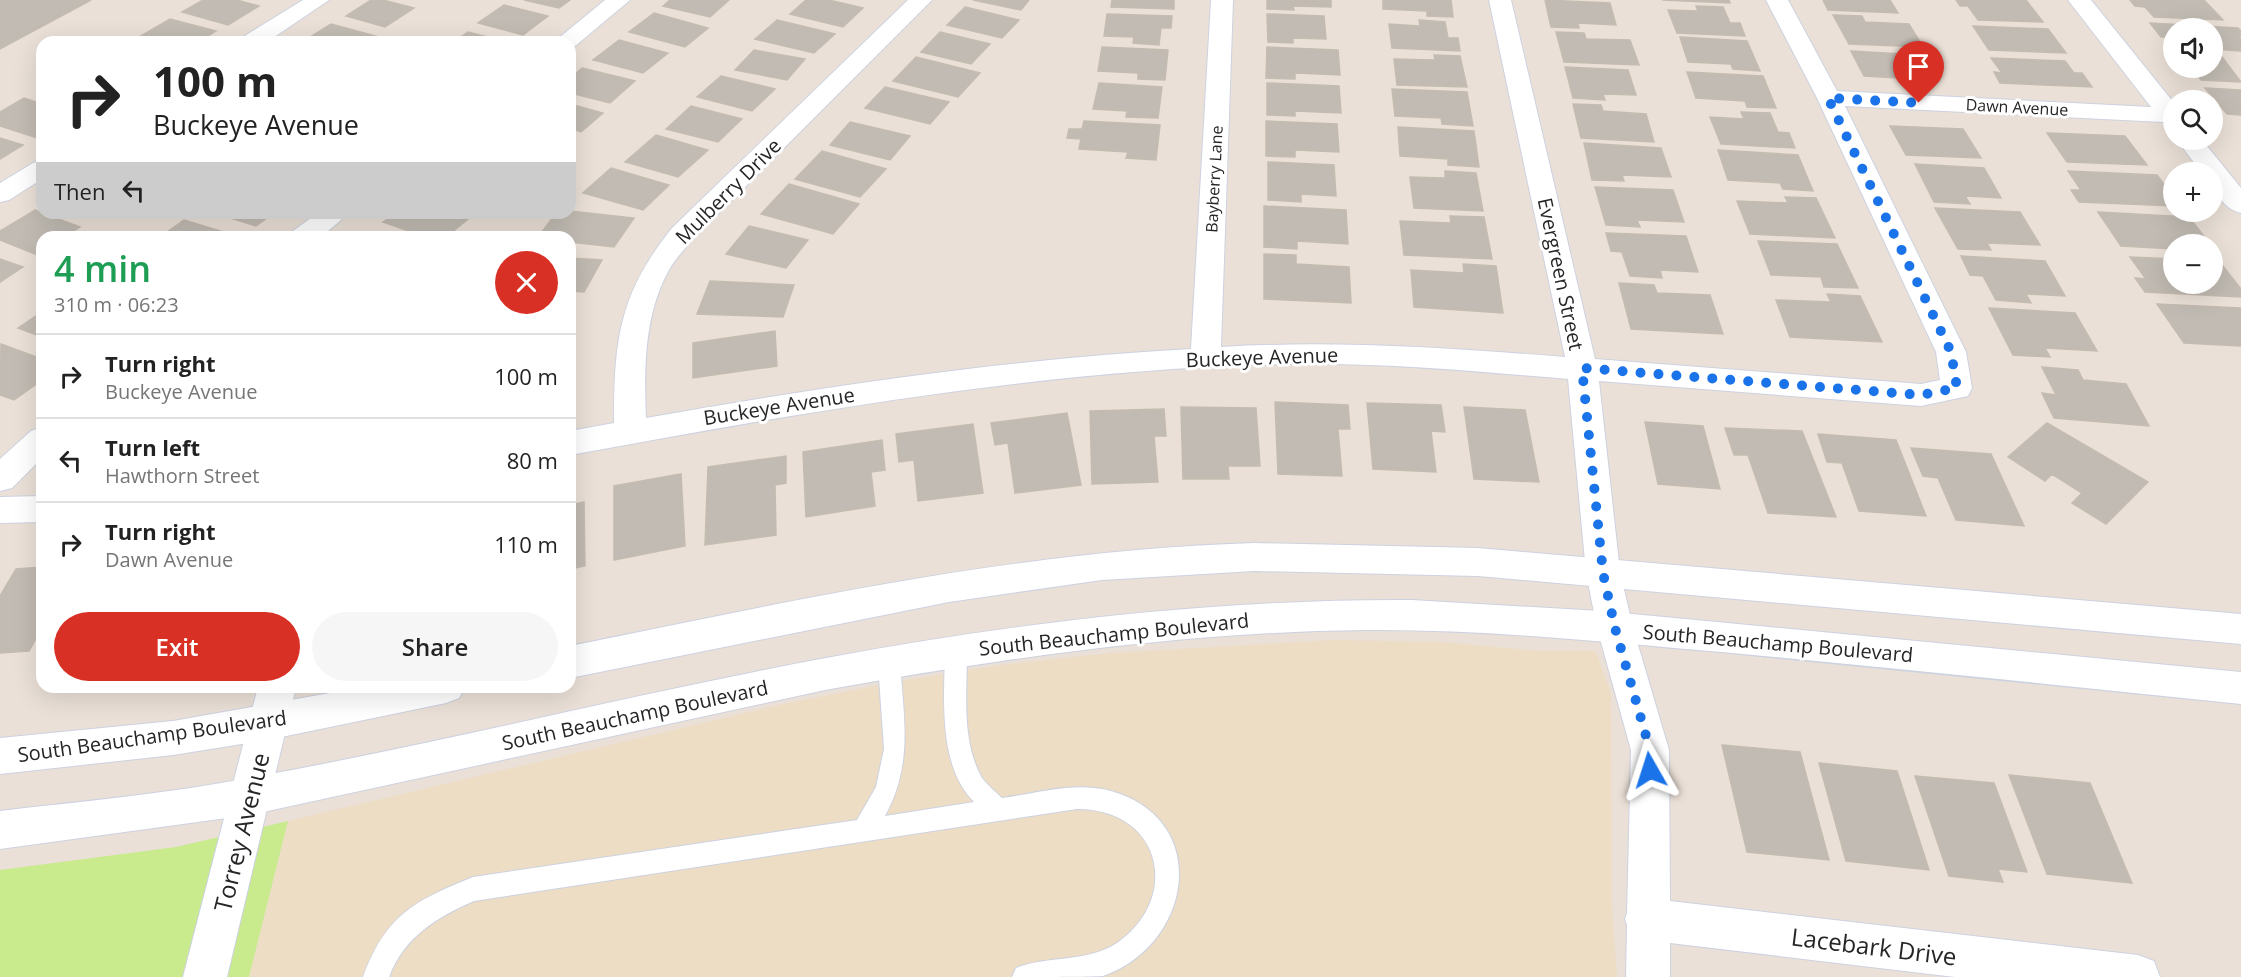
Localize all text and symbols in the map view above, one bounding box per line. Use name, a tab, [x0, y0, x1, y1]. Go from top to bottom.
map controls	[2163, 18, 2223, 294]
button: sound	[2163, 18, 2223, 78]
pin	[1893, 41, 1944, 103]
icon: arrive	[1902, 50, 1935, 83]
text: 100 m	[153, 52, 277, 109]
icon: right	[54, 60, 132, 138]
button: search	[2163, 90, 2223, 150]
street label: Dawn Avenue	[1965, 93, 2069, 121]
text: Buckeye Avenue	[153, 106, 359, 143]
street label: Bayberry Lane	[1200, 125, 1228, 233]
street label: Mulberry Drive	[669, 132, 787, 250]
button: +	[2163, 162, 2223, 222]
icon: left	[117, 174, 150, 207]
text: Then	[54, 176, 105, 206]
street label: Evergreen Street	[1532, 195, 1590, 353]
button: −	[2163, 234, 2223, 294]
text: 4 min	[54, 244, 151, 293]
button: close	[495, 251, 558, 314]
text: 310 m · 06:23	[54, 291, 179, 318]
street label: Buckeye Avenue	[1185, 341, 1339, 373]
text: Turn right	[105, 348, 216, 378]
icon: right	[54, 360, 87, 393]
text: 100 m	[494, 361, 558, 391]
text: Buckeye Avenue	[105, 378, 258, 405]
street label: Buckeye Avenue	[702, 381, 856, 431]
text: Turn left	[105, 432, 200, 462]
icon: left	[54, 444, 87, 477]
text: 80 m	[507, 445, 558, 475]
text: Hawthorn Street	[105, 462, 259, 489]
text: Turn right	[105, 516, 216, 546]
icon: right	[54, 528, 87, 561]
text: 110 m	[494, 529, 558, 559]
text: Dawn Avenue	[105, 546, 233, 573]
street label: South Beauchamp Boulevard	[978, 606, 1250, 662]
button: Exit	[54, 612, 300, 681]
button: Share	[312, 612, 558, 681]
street label: South Beauchamp Boulevard	[1642, 618, 1914, 668]
street label: South Beauchamp Boulevard	[500, 674, 770, 756]
street label: South Beauchamp Boulevard	[16, 704, 288, 768]
position arrow	[1618, 738, 1682, 802]
street label: Torrey Avenue	[205, 749, 277, 915]
street label: Lacebark Drive	[1789, 919, 1959, 973]

